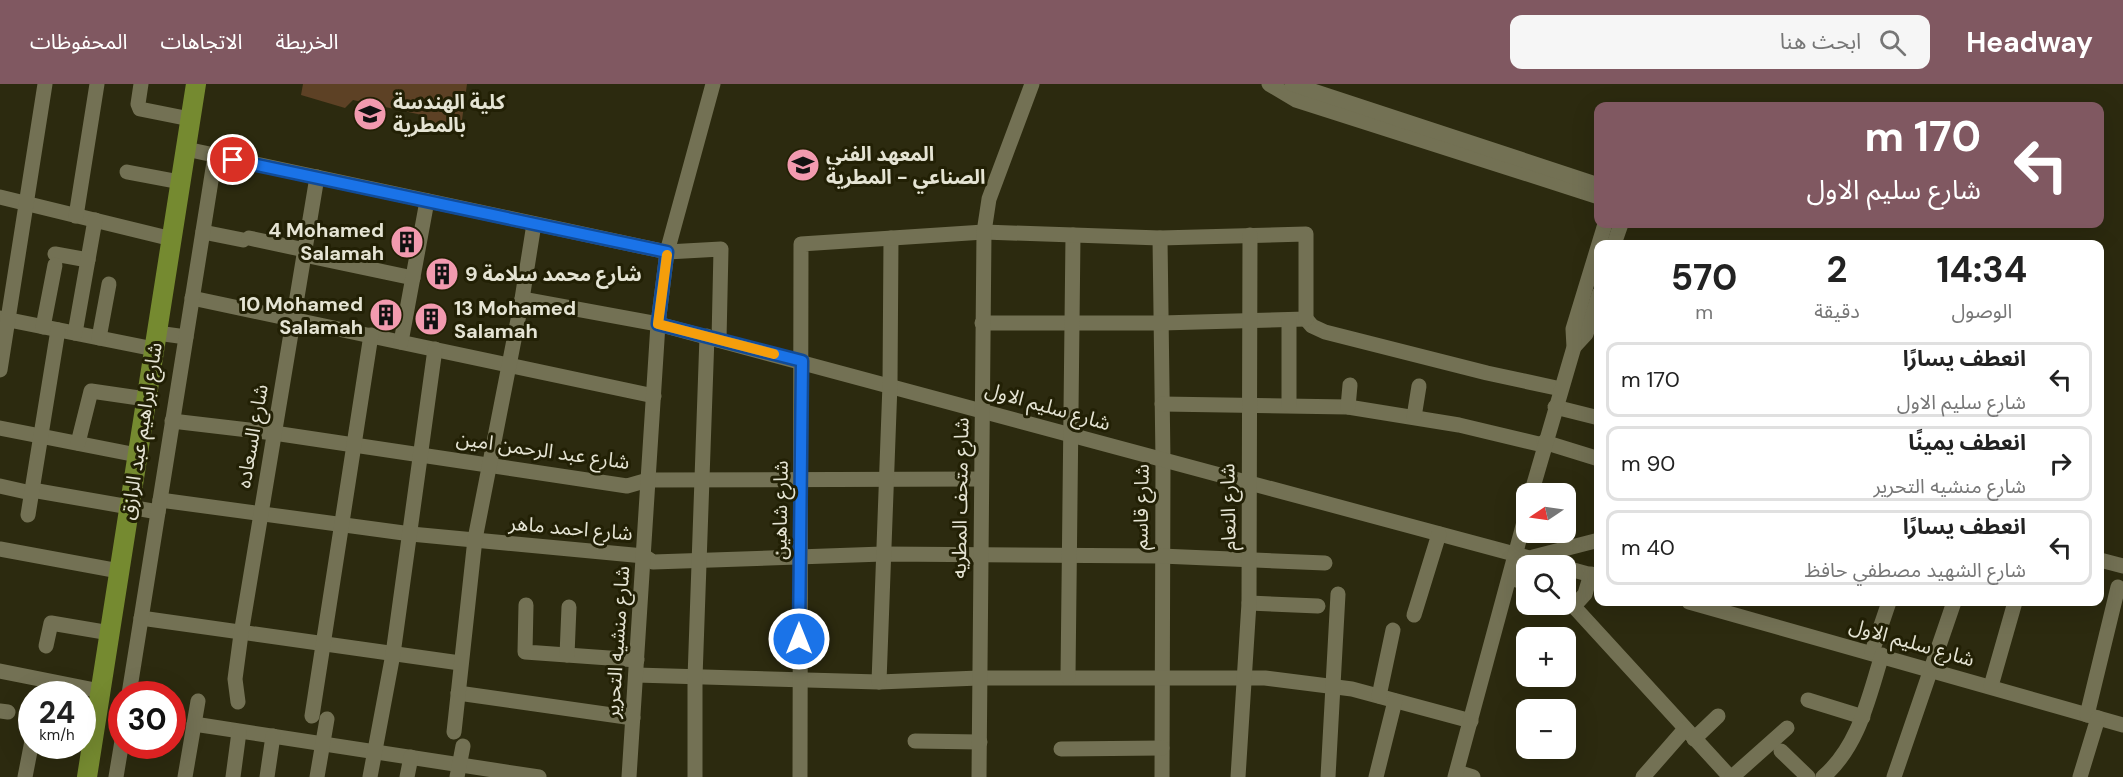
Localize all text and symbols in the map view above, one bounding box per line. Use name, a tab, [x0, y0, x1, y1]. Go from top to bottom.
search box	[1510, 15, 1930, 69]
text: Headway	[1966, 24, 2093, 61]
icon: search	[1876, 26, 1909, 59]
text: ابحث هنا	[1780, 27, 1861, 56]
text: المحفوظات	[30, 28, 127, 56]
text: الاتجاهات	[160, 28, 242, 56]
text: الخريطة	[275, 28, 338, 56]
place label: كلية الهندسة بالمطرية	[393, 89, 506, 138]
school or university icon: كلية الهندسة بالمطرية	[352, 96, 388, 132]
text: 170 m	[1864, 109, 1981, 164]
icon: left	[2002, 126, 2080, 204]
pin	[207, 134, 258, 185]
place label: المعهد الفني الصناعي - المطرية	[826, 141, 985, 194]
icon: arrive	[216, 143, 249, 176]
school or university icon: المعهد الفني الصناعي - المطرية	[785, 147, 821, 183]
text: شارع سليم الاول	[1807, 172, 1981, 207]
place label: 4 Mohamed Salamah	[268, 217, 384, 266]
building icon: 4 Mohamed Salamah	[389, 224, 425, 260]
text: 2	[1827, 246, 1847, 293]
text: 14:34	[1936, 246, 2027, 293]
text: 570	[1671, 254, 1737, 301]
building icon: 9 شارع محمد سلامة	[424, 256, 460, 292]
place label: 9 شارع محمد سلامة	[465, 261, 642, 289]
place label: 10 Mohamed Salamah	[239, 291, 363, 340]
place label: 13 Mohamed Salamah	[454, 295, 576, 344]
building icon: 10 Mohamed Salamah	[368, 297, 404, 333]
text: دقيقة	[1814, 298, 1860, 324]
text: الوصول	[1951, 298, 2012, 324]
text: m	[1695, 299, 1713, 325]
building icon: 13 Mohamed Salamah	[413, 301, 449, 337]
street label: شارع ابراهيم عبد الرازق	[114, 340, 170, 522]
text: انعطف يسارًا	[1903, 344, 2026, 373]
icon: left	[2044, 363, 2077, 396]
text: 170 m	[1621, 365, 1680, 394]
street label: شارع سليم الاول	[982, 376, 1114, 438]
street label: شارع السعاده	[230, 382, 276, 490]
text: شارع سليم الاول	[1897, 389, 2026, 415]
street label: شارع متحف المطريه	[946, 417, 976, 579]
street label: شارع عبد الرحمن امين	[454, 425, 631, 477]
text: انعطف يمينًا	[1908, 428, 2026, 457]
icon: right	[2044, 447, 2077, 480]
text: 90 m	[1621, 449, 1675, 478]
street label: شارع شاهين	[766, 460, 796, 560]
street label: شارع النعام	[1214, 463, 1244, 551]
street label: شارع قاسم	[1127, 464, 1157, 550]
text: شارع منشيه التحرير	[1873, 473, 2026, 499]
north arrow	[1516, 483, 1576, 543]
map controls	[1516, 483, 1576, 759]
street label: شارع احمد ماهر	[507, 510, 634, 548]
text: انعطف يسارًا	[1903, 512, 2026, 541]
icon: left	[2044, 531, 2077, 564]
text: 40 m	[1621, 533, 1675, 562]
button: search	[1516, 555, 1576, 615]
text: شارع الشهيد مصطفي حافظ	[1804, 557, 2026, 583]
street label: شارع منشيه التحرير	[599, 565, 637, 720]
position arrow	[767, 607, 831, 671]
street label: شارع سليم الاول	[1846, 612, 1978, 674]
button: +	[1516, 627, 1576, 687]
speed limit sign: 30	[108, 681, 186, 759]
text: 24	[39, 693, 75, 732]
button: −	[1516, 699, 1576, 759]
text: km/h	[39, 725, 75, 745]

